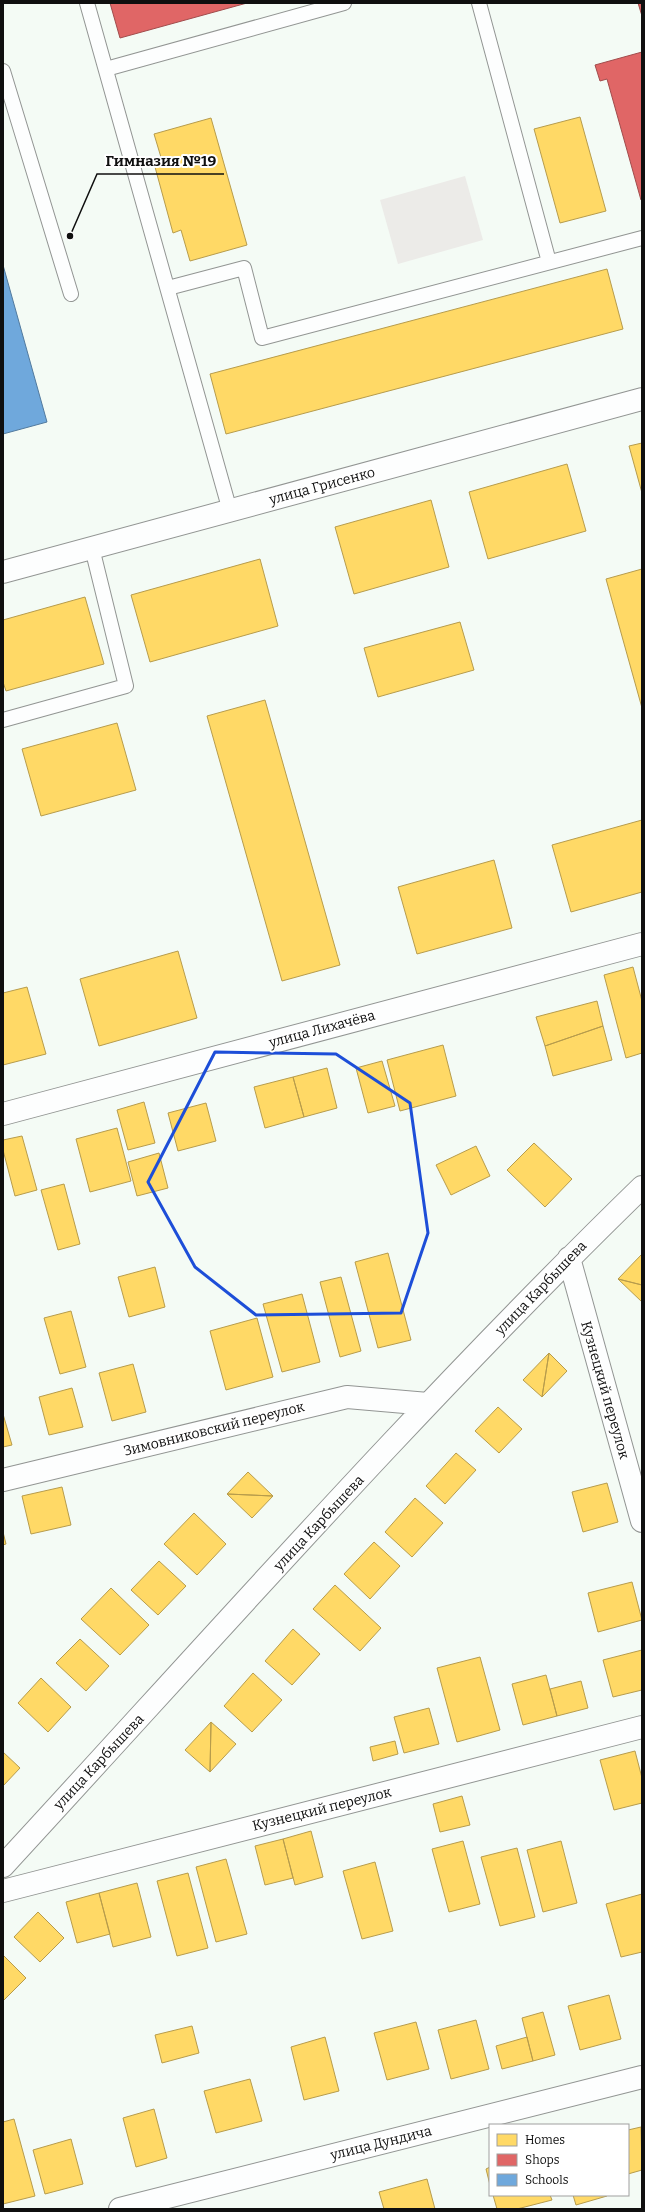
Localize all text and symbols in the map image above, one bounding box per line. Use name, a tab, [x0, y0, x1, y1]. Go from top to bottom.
callout: Гимназия №19	[97, 147, 224, 174]
text: Гимназия №19	[106, 152, 217, 170]
street label: улица Грисенко	[266, 464, 377, 509]
street label: улица Лихачёва	[266, 1007, 377, 1052]
street label: улица Карбышева	[491, 1237, 591, 1339]
street label: Кузнецкий переулок	[577, 1319, 633, 1462]
street label: Зимовниковский переулок	[122, 1398, 307, 1460]
street label: улица Карбышева	[270, 1471, 368, 1575]
street label: улица Карбышева	[50, 1710, 148, 1814]
street label: Кузнецкий переулок	[251, 1783, 394, 1835]
street label: улица Дундича	[328, 2122, 434, 2164]
legend	[489, 2124, 629, 2196]
text: Homes	[525, 2133, 565, 2147]
text: Shops	[525, 2153, 560, 2167]
text: Schools	[525, 2173, 569, 2187]

